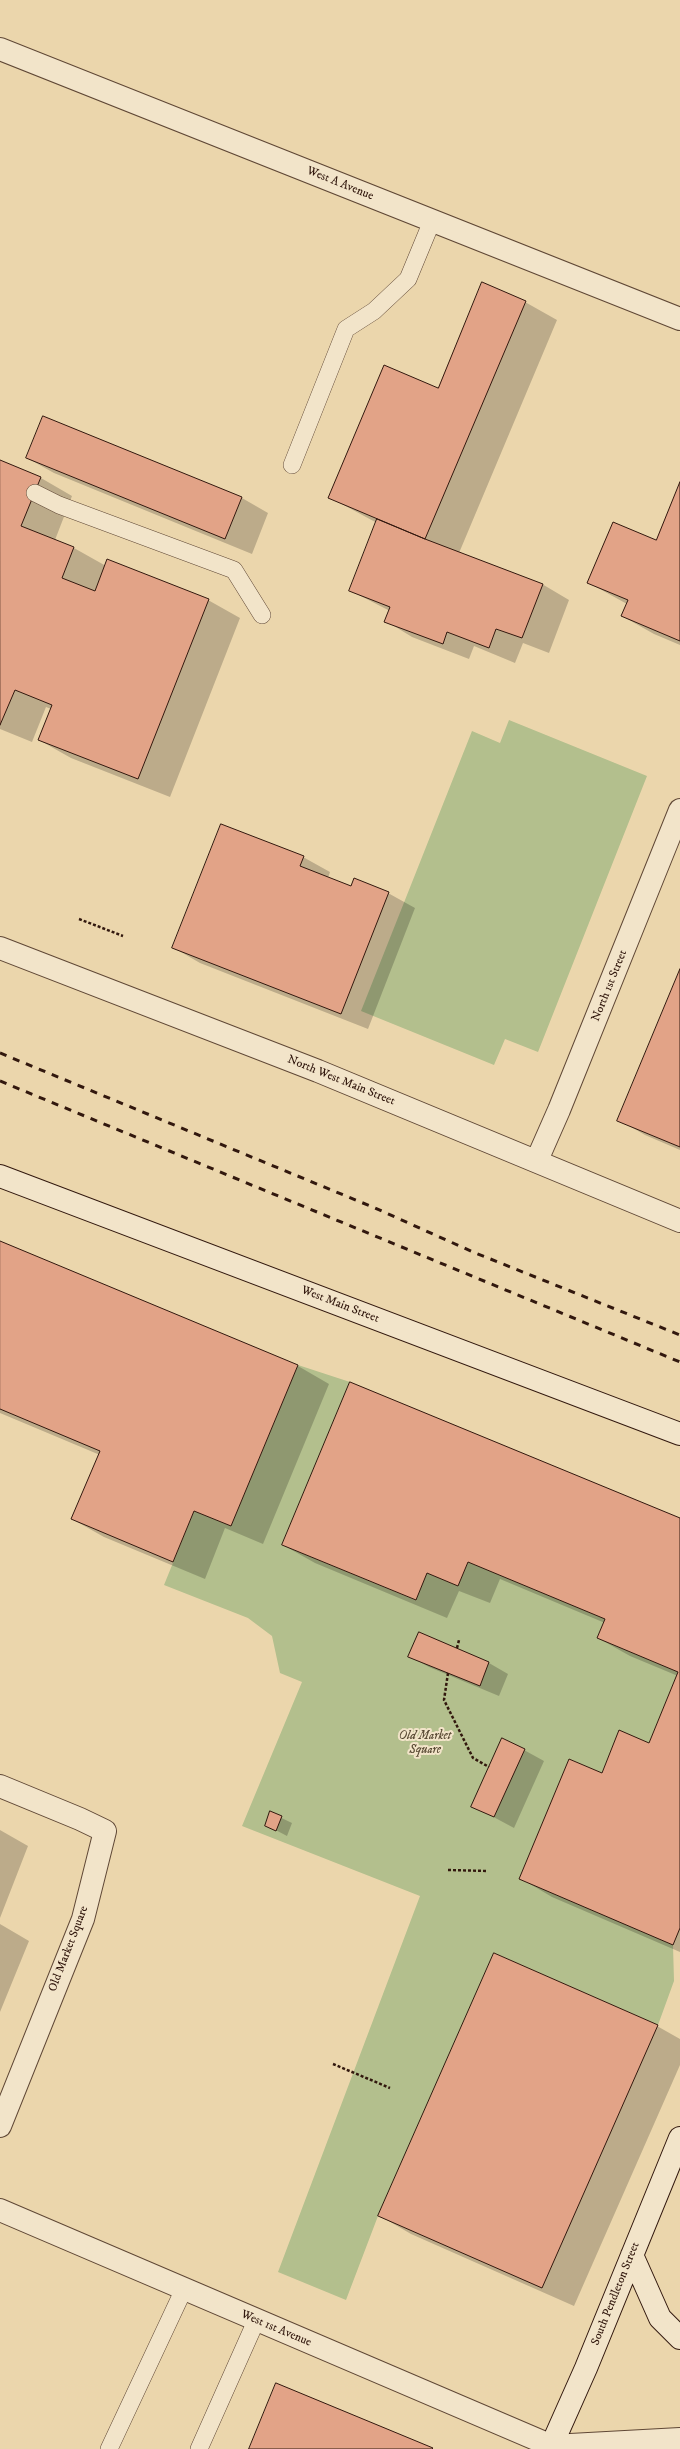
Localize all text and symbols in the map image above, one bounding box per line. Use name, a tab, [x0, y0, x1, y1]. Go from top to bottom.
street label: West A Avenue	[305, 164, 375, 204]
street label: North 1st Street	[589, 948, 631, 1024]
street label: North West Main Street	[285, 1053, 397, 1109]
street label: West Main Street	[299, 1284, 381, 1326]
park label: Old Market Square	[399, 1730, 451, 1758]
street label: Old Market Square	[46, 1904, 92, 1994]
street label: South Pendleton Street	[589, 2240, 643, 2348]
street label: West 1st Avenue	[239, 2308, 313, 2350]

